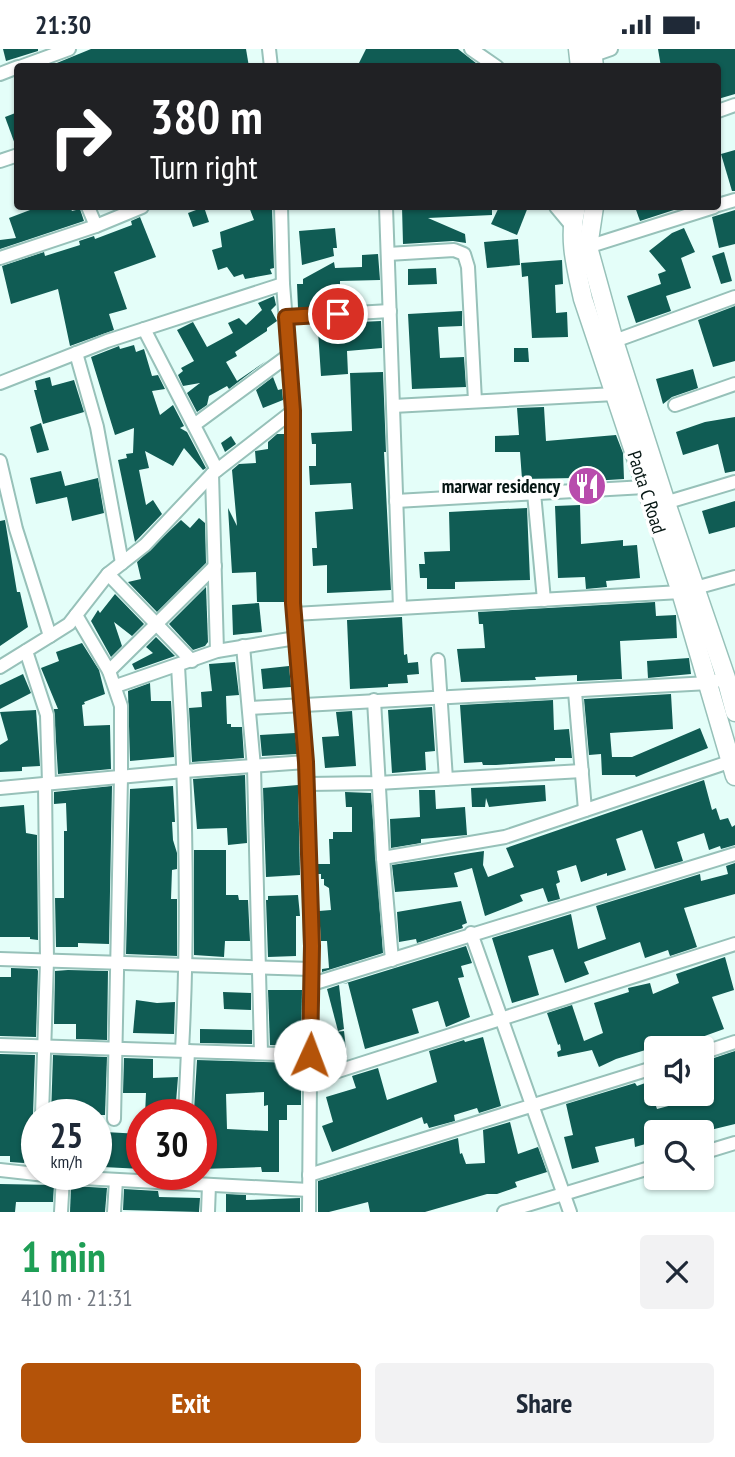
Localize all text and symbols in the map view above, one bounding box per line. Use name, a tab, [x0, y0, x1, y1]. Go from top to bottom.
text: 21:30	[35, 8, 91, 41]
text: 380 m	[150, 84, 263, 148]
icon: right	[35, 91, 126, 182]
text: Turn right	[150, 146, 258, 188]
pin	[308, 284, 368, 344]
icon: arrive	[319, 295, 357, 333]
street label: Paota C Road	[622, 448, 672, 536]
restaurant icon: marwar residency	[566, 465, 608, 507]
place label: marwar residency	[442, 474, 560, 498]
position arrow	[273, 1018, 347, 1092]
map controls	[644, 1036, 714, 1190]
button: sound	[644, 1036, 714, 1106]
speed limit sign: 30	[126, 1099, 217, 1190]
text: 25	[50, 1112, 83, 1158]
button: search	[644, 1120, 714, 1190]
text: km/h	[51, 1150, 82, 1173]
text: 1 min	[21, 1229, 106, 1284]
button: close	[640, 1235, 714, 1309]
text: 410 m · 21:31	[21, 1283, 133, 1312]
button: Exit	[21, 1363, 361, 1443]
button: Share	[375, 1363, 714, 1443]

